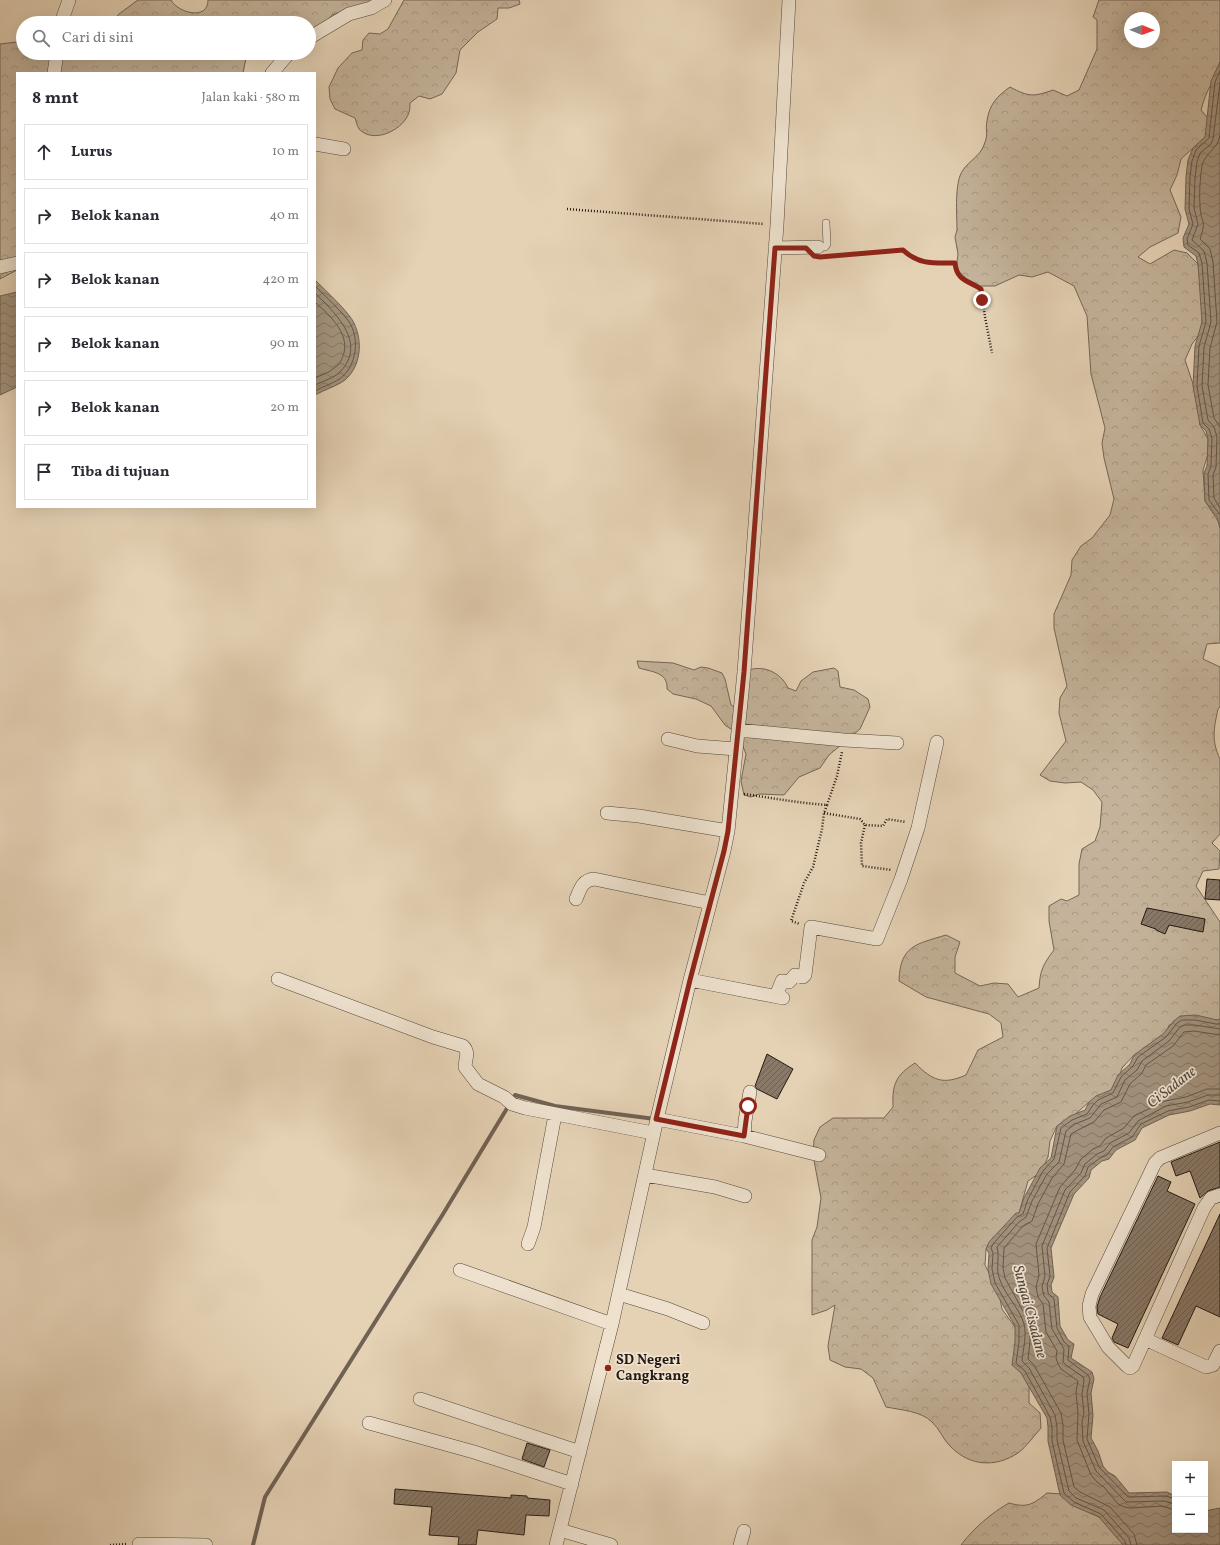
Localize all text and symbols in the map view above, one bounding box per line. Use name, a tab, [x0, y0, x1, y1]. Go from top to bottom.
north arrow	[1124, 12, 1160, 48]
search box	[16, 16, 316, 60]
icon: search	[30, 27, 52, 49]
text: Cari di sini	[62, 28, 133, 49]
text: 8 mnt	[32, 87, 79, 110]
text: Jalan kaki · 580 m	[201, 89, 300, 107]
icon: ahead	[33, 141, 55, 163]
text: Lurus	[71, 142, 112, 163]
text: 10 m	[272, 143, 299, 161]
icon: right	[33, 205, 55, 227]
text: Belok kanan	[71, 206, 160, 227]
text: 40 m	[270, 207, 299, 225]
icon: right	[33, 269, 55, 291]
text: Belok kanan	[71, 270, 160, 291]
text: 420 m	[262, 271, 299, 289]
route end	[973, 291, 991, 309]
icon: right	[33, 333, 55, 355]
text: Belok kanan	[71, 334, 160, 355]
text: 90 m	[270, 335, 299, 353]
icon: right	[33, 397, 55, 419]
text: Belok kanan	[71, 398, 160, 419]
text: 20 m	[270, 399, 299, 417]
icon: arrive	[33, 461, 55, 483]
text: Tiba di tujuan	[71, 462, 170, 483]
water label: Ci Sadane	[1143, 1062, 1202, 1114]
route start	[739, 1097, 757, 1115]
water label: Sungai Cisadane	[1006, 1263, 1052, 1361]
place label: SD Negeri Cangkrang	[616, 1351, 690, 1386]
marker: SD Negeri Cangkrang	[603, 1363, 613, 1373]
map controls	[1172, 1461, 1208, 1533]
button: +	[1172, 1461, 1208, 1497]
button: −	[1172, 1497, 1208, 1533]

